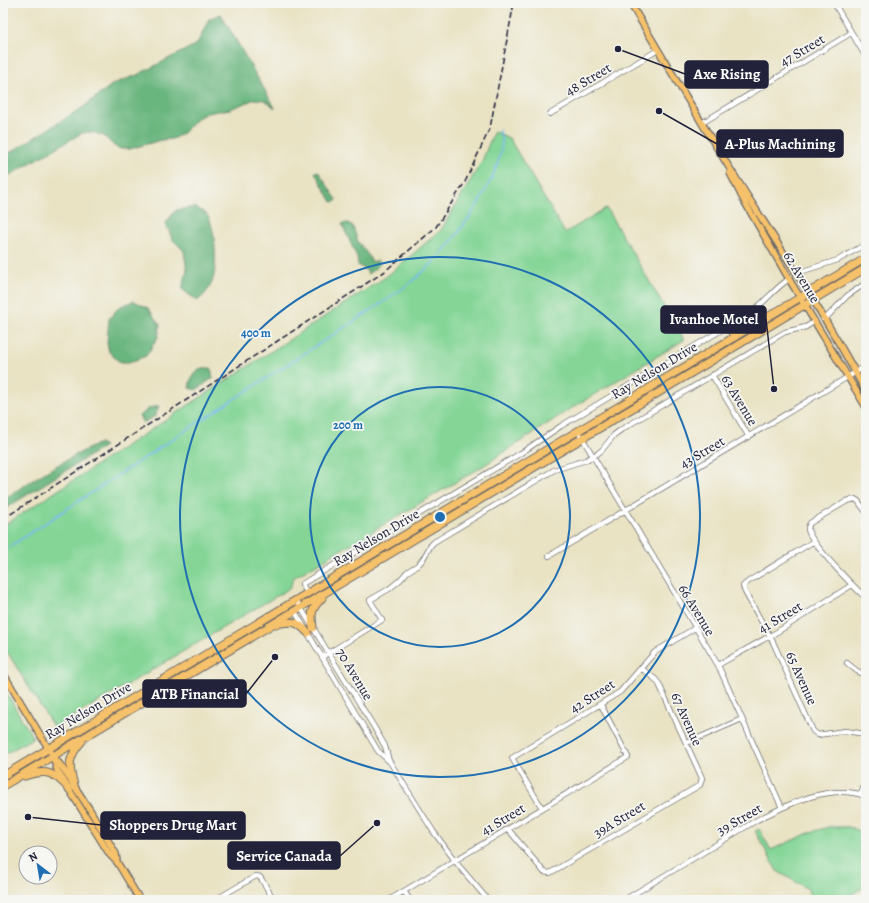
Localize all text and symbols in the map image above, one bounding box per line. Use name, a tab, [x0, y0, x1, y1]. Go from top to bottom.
street label: 47 Street	[776, 29, 829, 71]
street label: 48 Street	[562, 58, 615, 101]
callout: Axe Rising	[685, 61, 768, 88]
text: Axe Rising	[693, 64, 761, 84]
callout: A-Plus Machining	[717, 130, 843, 157]
text: A-Plus Machining	[724, 134, 836, 154]
street label: 62 Avenue	[779, 248, 825, 307]
callout: Ivanhoe Motel	[661, 306, 766, 333]
text: Ivanhoe Motel	[670, 309, 758, 329]
text: 400 m	[241, 325, 271, 341]
street label: Ray Nelson Drive	[608, 337, 701, 404]
street label: 63 Avenue	[717, 371, 762, 429]
text: 200 m	[333, 417, 363, 433]
street label: 43 Street	[676, 431, 729, 473]
street label: Ray Nelson Drive	[330, 504, 423, 571]
centre of rings	[433, 510, 447, 524]
street label: 66 Avenue	[674, 581, 719, 640]
street label: 41 Street	[755, 597, 806, 638]
street label: 70 Avenue	[332, 645, 378, 704]
street label: 65 Avenue	[781, 648, 822, 708]
street label: 42 Street	[566, 675, 619, 718]
street label: Ray Nelson Drive	[42, 677, 135, 744]
callout: ATB Financial	[143, 680, 246, 707]
text: ATB Financial	[150, 684, 239, 704]
street label: 67 Avenue	[666, 689, 707, 749]
street label: 39A Street	[590, 796, 649, 842]
street label: 41 Street	[478, 799, 529, 840]
street label: 39 Street	[713, 799, 766, 840]
callout: Shoppers Drug Mart	[101, 812, 245, 839]
text: Shoppers Drug Mart	[109, 815, 237, 835]
callout: Service Canada	[228, 842, 340, 869]
north arrow	[18, 845, 58, 885]
text: Service Canada	[236, 846, 333, 866]
text: N	[26, 848, 40, 865]

